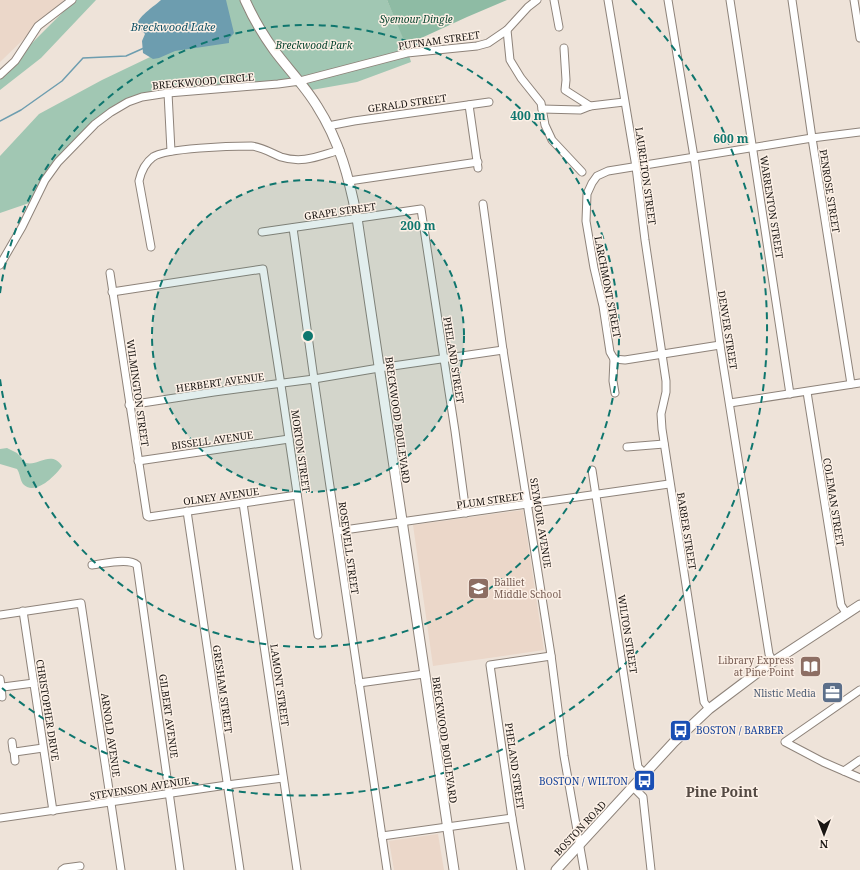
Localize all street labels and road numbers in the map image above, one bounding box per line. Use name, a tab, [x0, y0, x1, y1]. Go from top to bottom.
street label: PUTNAM STREET	[397, 27, 481, 53]
street label: BRECKWOOD CIRCLE	[151, 70, 255, 92]
street label: GERALD STREET	[367, 91, 447, 115]
street label: LAURELTON STREET	[632, 126, 660, 226]
street label: PENROSE STREET	[816, 148, 844, 234]
street label: WARRENTON STREET	[757, 155, 787, 259]
street label: GRAPE STREET	[303, 199, 377, 223]
street label: LARCHMONT STREET	[591, 235, 625, 339]
street label: DENVER STREET	[715, 289, 741, 371]
street label: PHELAND STREET	[440, 316, 468, 404]
street label: WILMINGTON STREET	[124, 339, 152, 447]
street label: BRECKWOOD BOULEVARD	[382, 356, 414, 484]
street label: HERBERT AVENUE	[175, 369, 265, 395]
street label: MORTON STREET	[288, 409, 314, 493]
street label: BISSELL AVENUE	[170, 427, 254, 453]
street label: COLEMAN STREET	[820, 457, 848, 547]
street label: SEYMOUR AVENUE	[527, 477, 555, 569]
street label: OLNEY AVENUE	[182, 484, 260, 508]
street label: PLUM STREET	[455, 488, 525, 512]
street label: BARBER STREET	[674, 491, 700, 571]
street label: ROSEWELL STREET	[336, 501, 362, 595]
street label: WILTON STREET	[615, 594, 641, 674]
street label: LAMONT STREET	[267, 643, 293, 727]
street label: GRESHAM STREET	[210, 644, 236, 734]
street label: CHRISTOPHER DRIVE	[33, 658, 63, 762]
street label: GILBERT AVENUE	[156, 673, 182, 759]
street label: BRECKWOOD BOULEVARD	[429, 676, 461, 804]
street label: ARNOLD AVENUE	[98, 692, 124, 778]
street label: PHELAND STREET	[502, 722, 528, 810]
street label: STEVENSON AVENUE	[89, 773, 191, 803]
street label: BOSTON ROAD	[551, 797, 609, 859]

